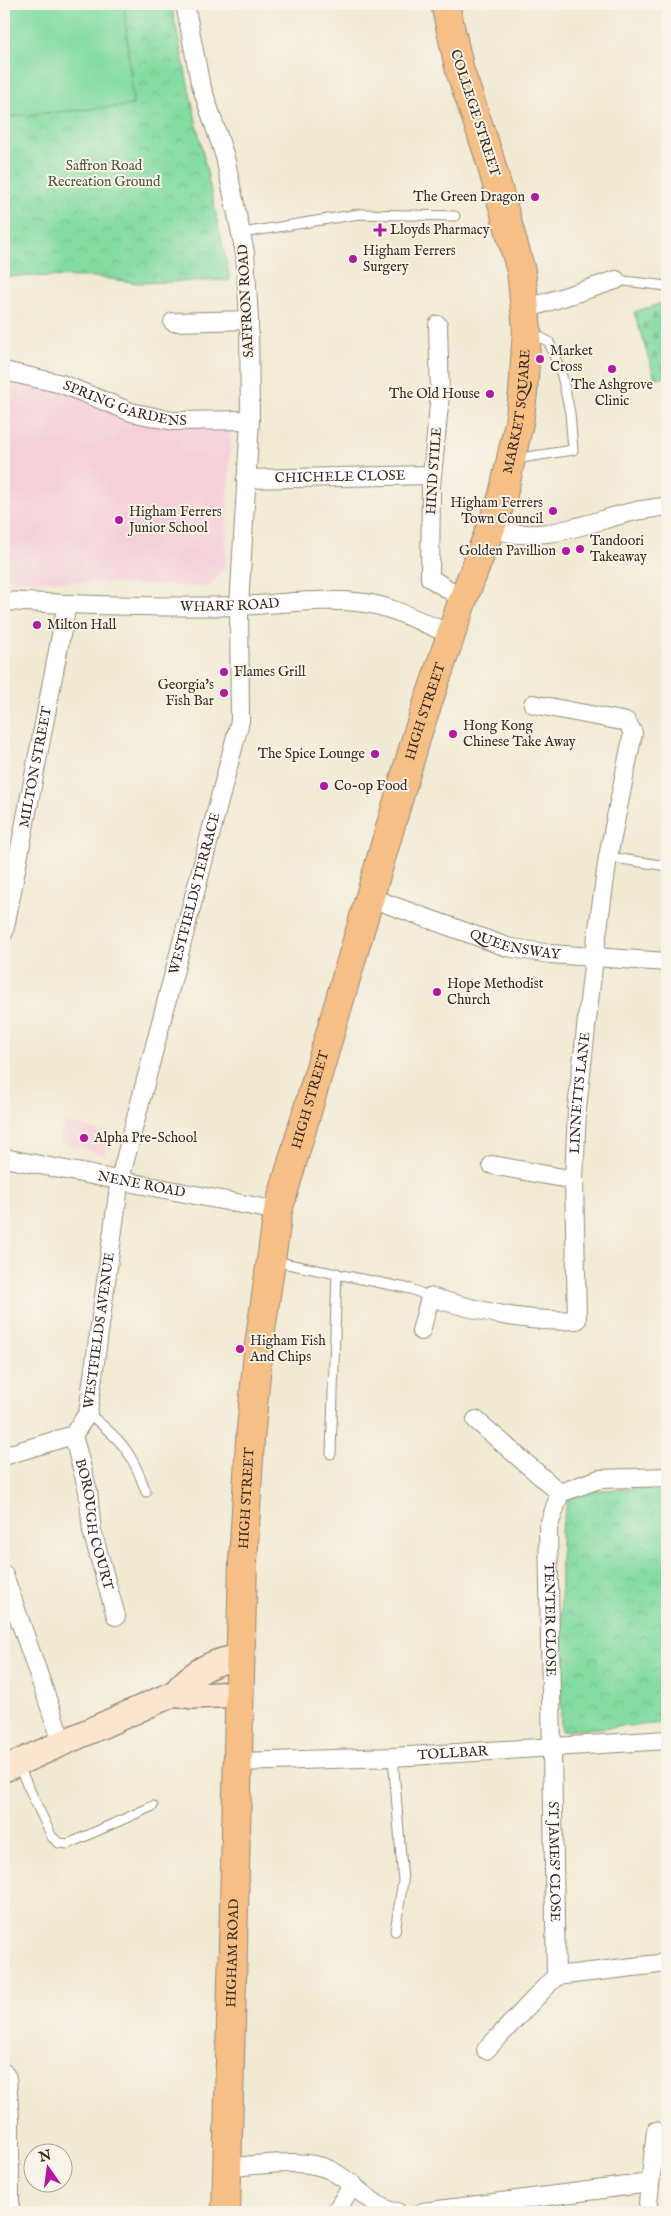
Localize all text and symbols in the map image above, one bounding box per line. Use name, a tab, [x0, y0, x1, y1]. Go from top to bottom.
street label: COLLEGE STREET	[446, 47, 504, 180]
park label: Saffron Road Recreation Ground	[47, 157, 161, 191]
place label: The Green Dragon	[413, 188, 526, 206]
marker: The Green Dragon	[529, 191, 541, 203]
place label: Lloyds Pharmacy	[390, 221, 490, 239]
marker: Lloyds Pharmacy	[374, 224, 386, 236]
place label: Higham Ferrers Surgery	[363, 242, 456, 276]
street label: SAFFRON ROAD	[234, 244, 258, 358]
marker: Higham Ferrers Surgery	[347, 253, 359, 265]
place label: Market Cross	[550, 342, 593, 376]
street label: MARKET SQUARE	[499, 348, 535, 475]
marker: Market Cross	[534, 353, 546, 365]
marker: The Ashgrove Clinic	[606, 363, 618, 375]
street label: SPRING GARDENS	[60, 376, 187, 430]
place label: The Ashgrove Clinic	[571, 376, 653, 410]
place label: The Old House	[389, 385, 481, 403]
marker: The Old House	[484, 388, 496, 400]
street label: HIND STILE	[422, 426, 446, 515]
street label: CHICHELE CLOSE	[274, 467, 406, 487]
place label: Higham Ferrers Town Council	[450, 494, 543, 528]
place label: Higham Ferrers Junior School	[127, 503, 222, 537]
marker: Higham Ferrers Town Council	[547, 505, 559, 517]
marker: Higham Ferrers Junior School	[113, 514, 125, 526]
place label: Tandoori Takeaway	[590, 532, 647, 566]
place label: Golden Pavillion	[459, 542, 557, 560]
marker: Tandoori Takeaway	[574, 543, 586, 555]
marker: Golden Pavillion	[560, 545, 572, 557]
street label: WHARF ROAD	[180, 594, 280, 616]
place label: Milton Hall	[47, 616, 116, 634]
marker: Milton Hall	[31, 619, 43, 631]
street label: HIGH STREET	[401, 660, 450, 762]
place label: Flames Grill	[234, 663, 306, 681]
marker: Flames Grill	[218, 666, 230, 678]
place label: Georgia's Fish Bar	[158, 676, 214, 710]
marker: Georgia's Fish Bar	[218, 687, 230, 699]
street label: MILTON STREET	[15, 704, 56, 829]
place label: Hong Kong Chinese Take Away	[463, 717, 576, 751]
marker: Hong Kong Chinese Take Away	[447, 728, 459, 740]
place label: The Spice Lounge	[258, 745, 366, 763]
marker: The Spice Lounge	[369, 748, 381, 760]
place label: Co-op Food	[334, 777, 408, 795]
marker: Co-op Food	[318, 780, 330, 792]
street label: WESTFIELDS TERRACE	[165, 810, 225, 976]
street label: QUEENSWAY	[467, 925, 562, 964]
place label: Hope Methodist Church	[447, 975, 544, 1009]
marker: Hope Methodist Church	[431, 986, 443, 998]
street label: LINNETTS LANE	[566, 1031, 595, 1154]
street label: HIGH STREET	[288, 1048, 334, 1151]
place label: Alpha Pre-School	[93, 1129, 197, 1147]
marker: Alpha Pre-School	[78, 1132, 90, 1144]
street label: NENE ROAD	[96, 1167, 187, 1202]
street label: WESTFIELDS AVENUE	[80, 1251, 119, 1410]
place label: Higham Fish And Chips	[249, 1332, 326, 1366]
marker: Higham Fish And Chips	[234, 1343, 246, 1355]
street label: HIGH STREET	[235, 1446, 259, 1550]
street label: BOROUGH COURT	[71, 1457, 117, 1593]
street label: TENTER CLOSE	[540, 1562, 560, 1677]
street label: TOLLBAR	[417, 1742, 489, 1764]
street label: ST JAMES' CLOSE	[544, 1801, 564, 1922]
street label: HIGHAM ROAD	[222, 1898, 243, 2008]
north arrow	[22, 2144, 72, 2194]
text: N	[36, 2146, 53, 2167]

